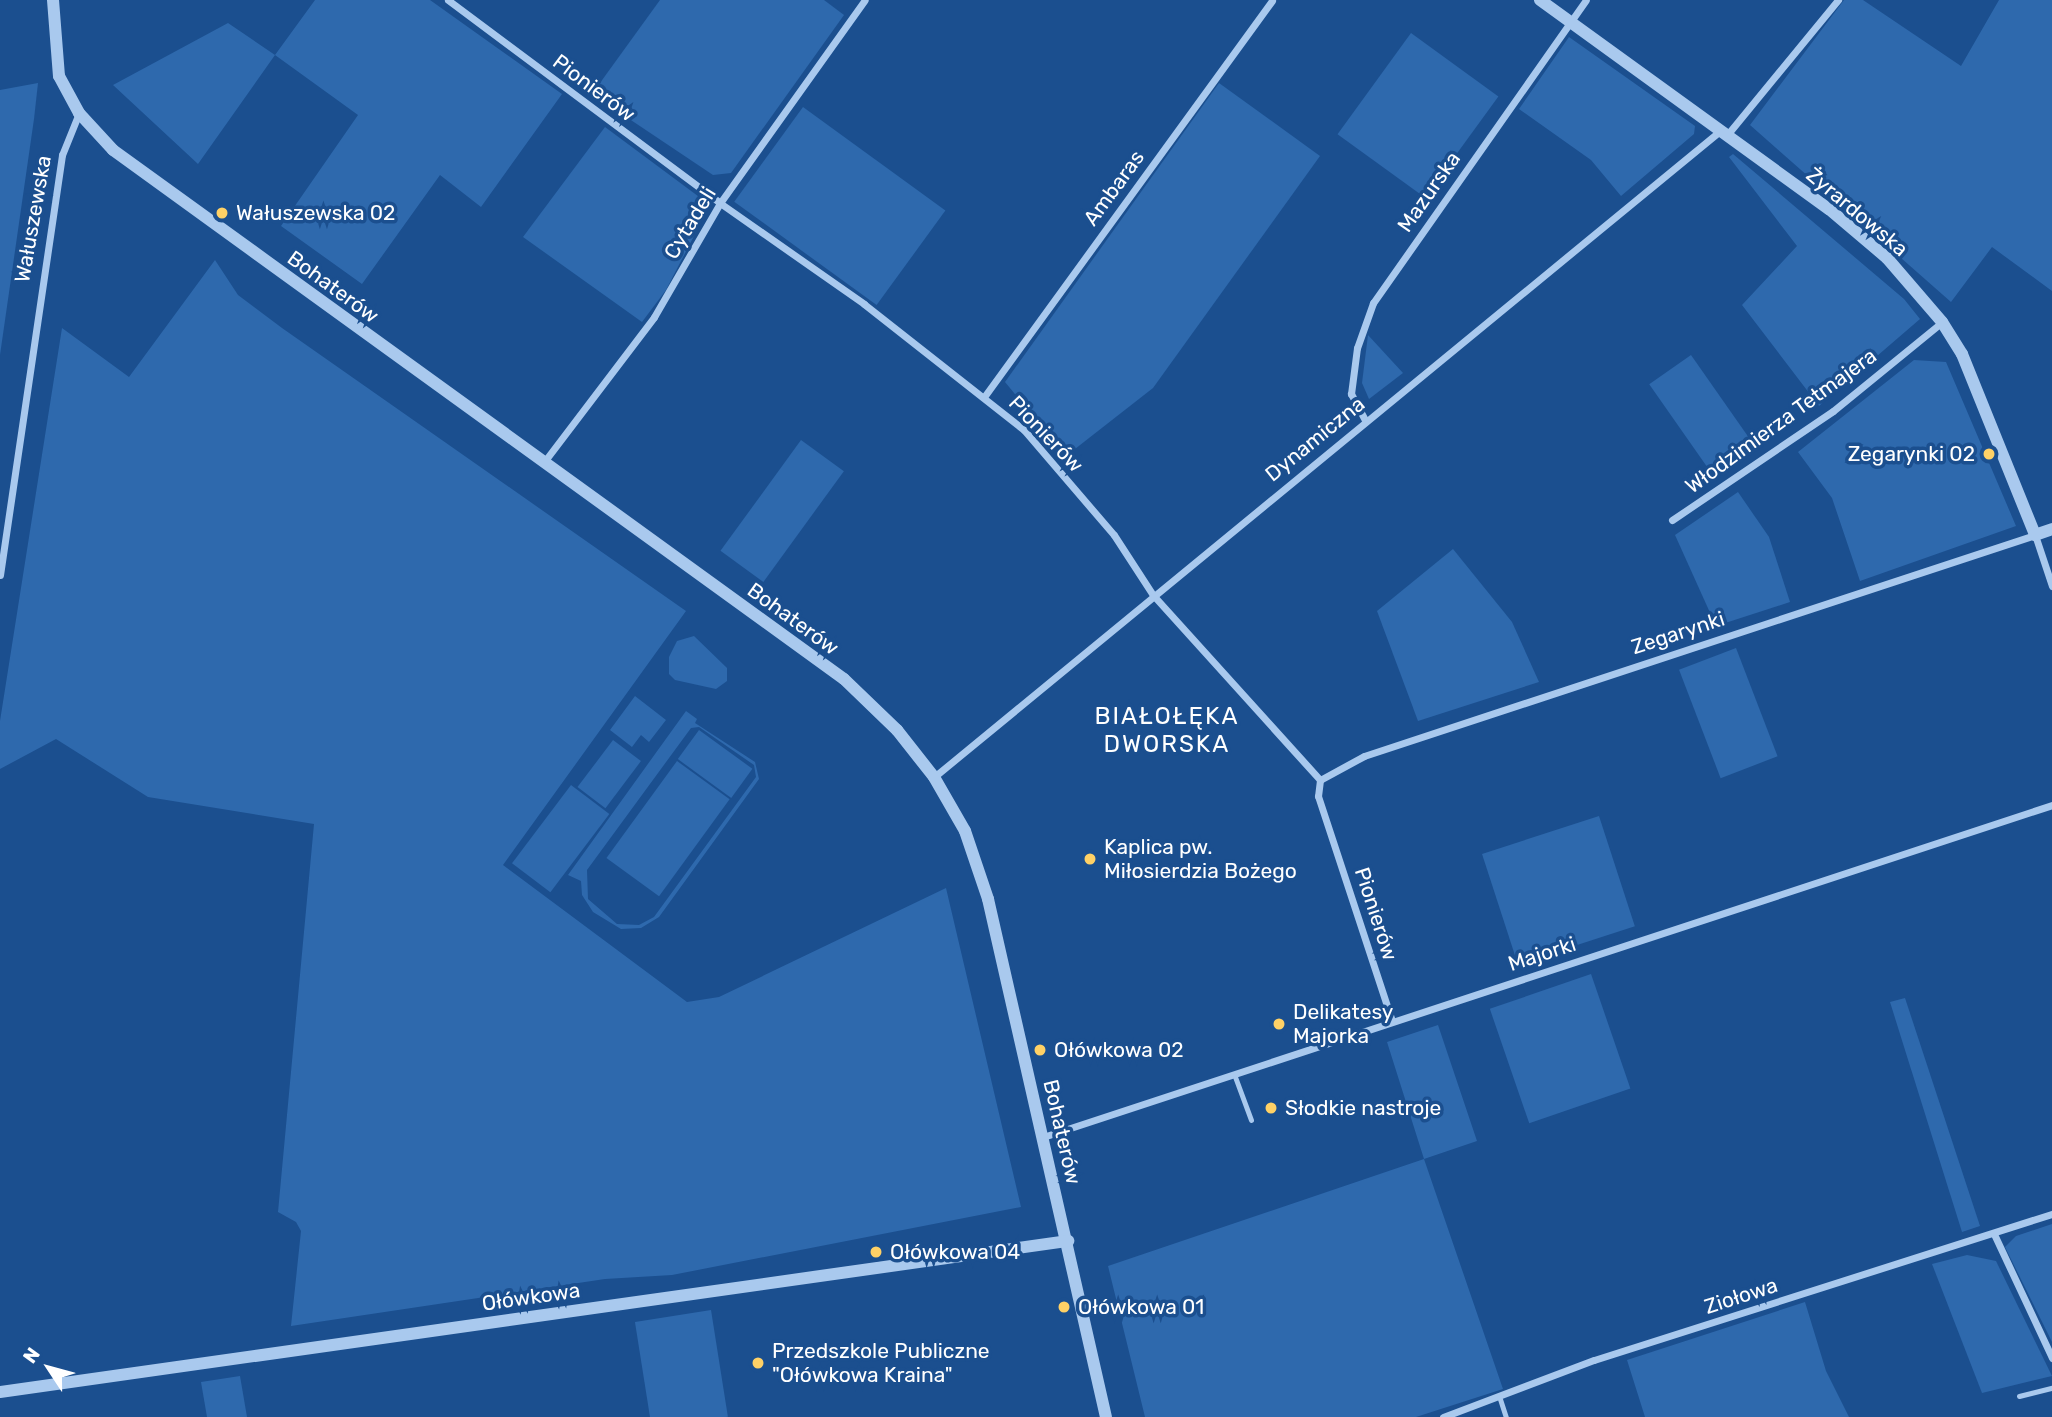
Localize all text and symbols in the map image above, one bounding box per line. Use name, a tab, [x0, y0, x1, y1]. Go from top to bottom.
street label: Pionierów	[548, 49, 640, 127]
street label: Ambaras	[1078, 145, 1150, 231]
street label: Mazurska	[1392, 147, 1466, 237]
street label: Wałuszewska	[9, 153, 57, 285]
street label: Żyrardowska	[1801, 162, 1913, 262]
street label: Cytadeli	[659, 182, 721, 264]
place label: Wałuszewska 02	[236, 200, 395, 226]
marker: Wałuszewska 02	[214, 205, 230, 221]
street label: Bohaterów	[282, 245, 384, 329]
street label: Włodzimierza Tetmajera	[1680, 343, 1882, 499]
street label: Pionierów	[1003, 391, 1089, 477]
street label: Dynamiczna	[1260, 391, 1370, 487]
place label: Zegarynki 02	[1848, 441, 1975, 467]
marker: Zegarynki 02	[1981, 446, 1997, 462]
street label: Bohaterów	[742, 577, 844, 661]
street label: Zegarynki	[1628, 606, 1728, 660]
district label: BIAŁOŁĘKA DWORSKA	[1096, 703, 1238, 759]
place label: Kaplica pw. Miłosierdzia Bożego	[1104, 834, 1297, 884]
marker: Kaplica pw. Miłosierdzia Bożego	[1082, 851, 1098, 867]
street label: Pionierów	[1349, 864, 1403, 964]
street label: Majorki	[1505, 931, 1579, 977]
place label: Delikatesy Majorka	[1293, 999, 1393, 1049]
marker: Delikatesy Majorka	[1271, 1016, 1287, 1032]
place label: Ołówkowa 02	[1054, 1037, 1184, 1063]
marker: Ołówkowa 02	[1032, 1042, 1048, 1058]
street label: Bohaterów	[1038, 1077, 1086, 1187]
place label: Słodkie nastroje	[1285, 1095, 1441, 1121]
marker: Słodkie nastroje	[1263, 1100, 1279, 1116]
place label: Ołówkowa 04	[890, 1239, 1020, 1265]
marker: Ołówkowa 04	[868, 1244, 884, 1260]
street label: Ziołowa	[1701, 1272, 1781, 1320]
street label: Ołówkowa	[480, 1278, 582, 1316]
place label: Ołówkowa 01	[1078, 1294, 1204, 1320]
marker: Ołówkowa 01	[1056, 1299, 1072, 1315]
north arrow	[14, 1333, 84, 1403]
place label: Przedszkole Publiczne "Ołówkowa Kraina"	[772, 1338, 990, 1388]
text: N	[18, 1343, 45, 1368]
marker: Przedszkole Publiczne "Ołówkowa Kraina"	[750, 1355, 766, 1371]

